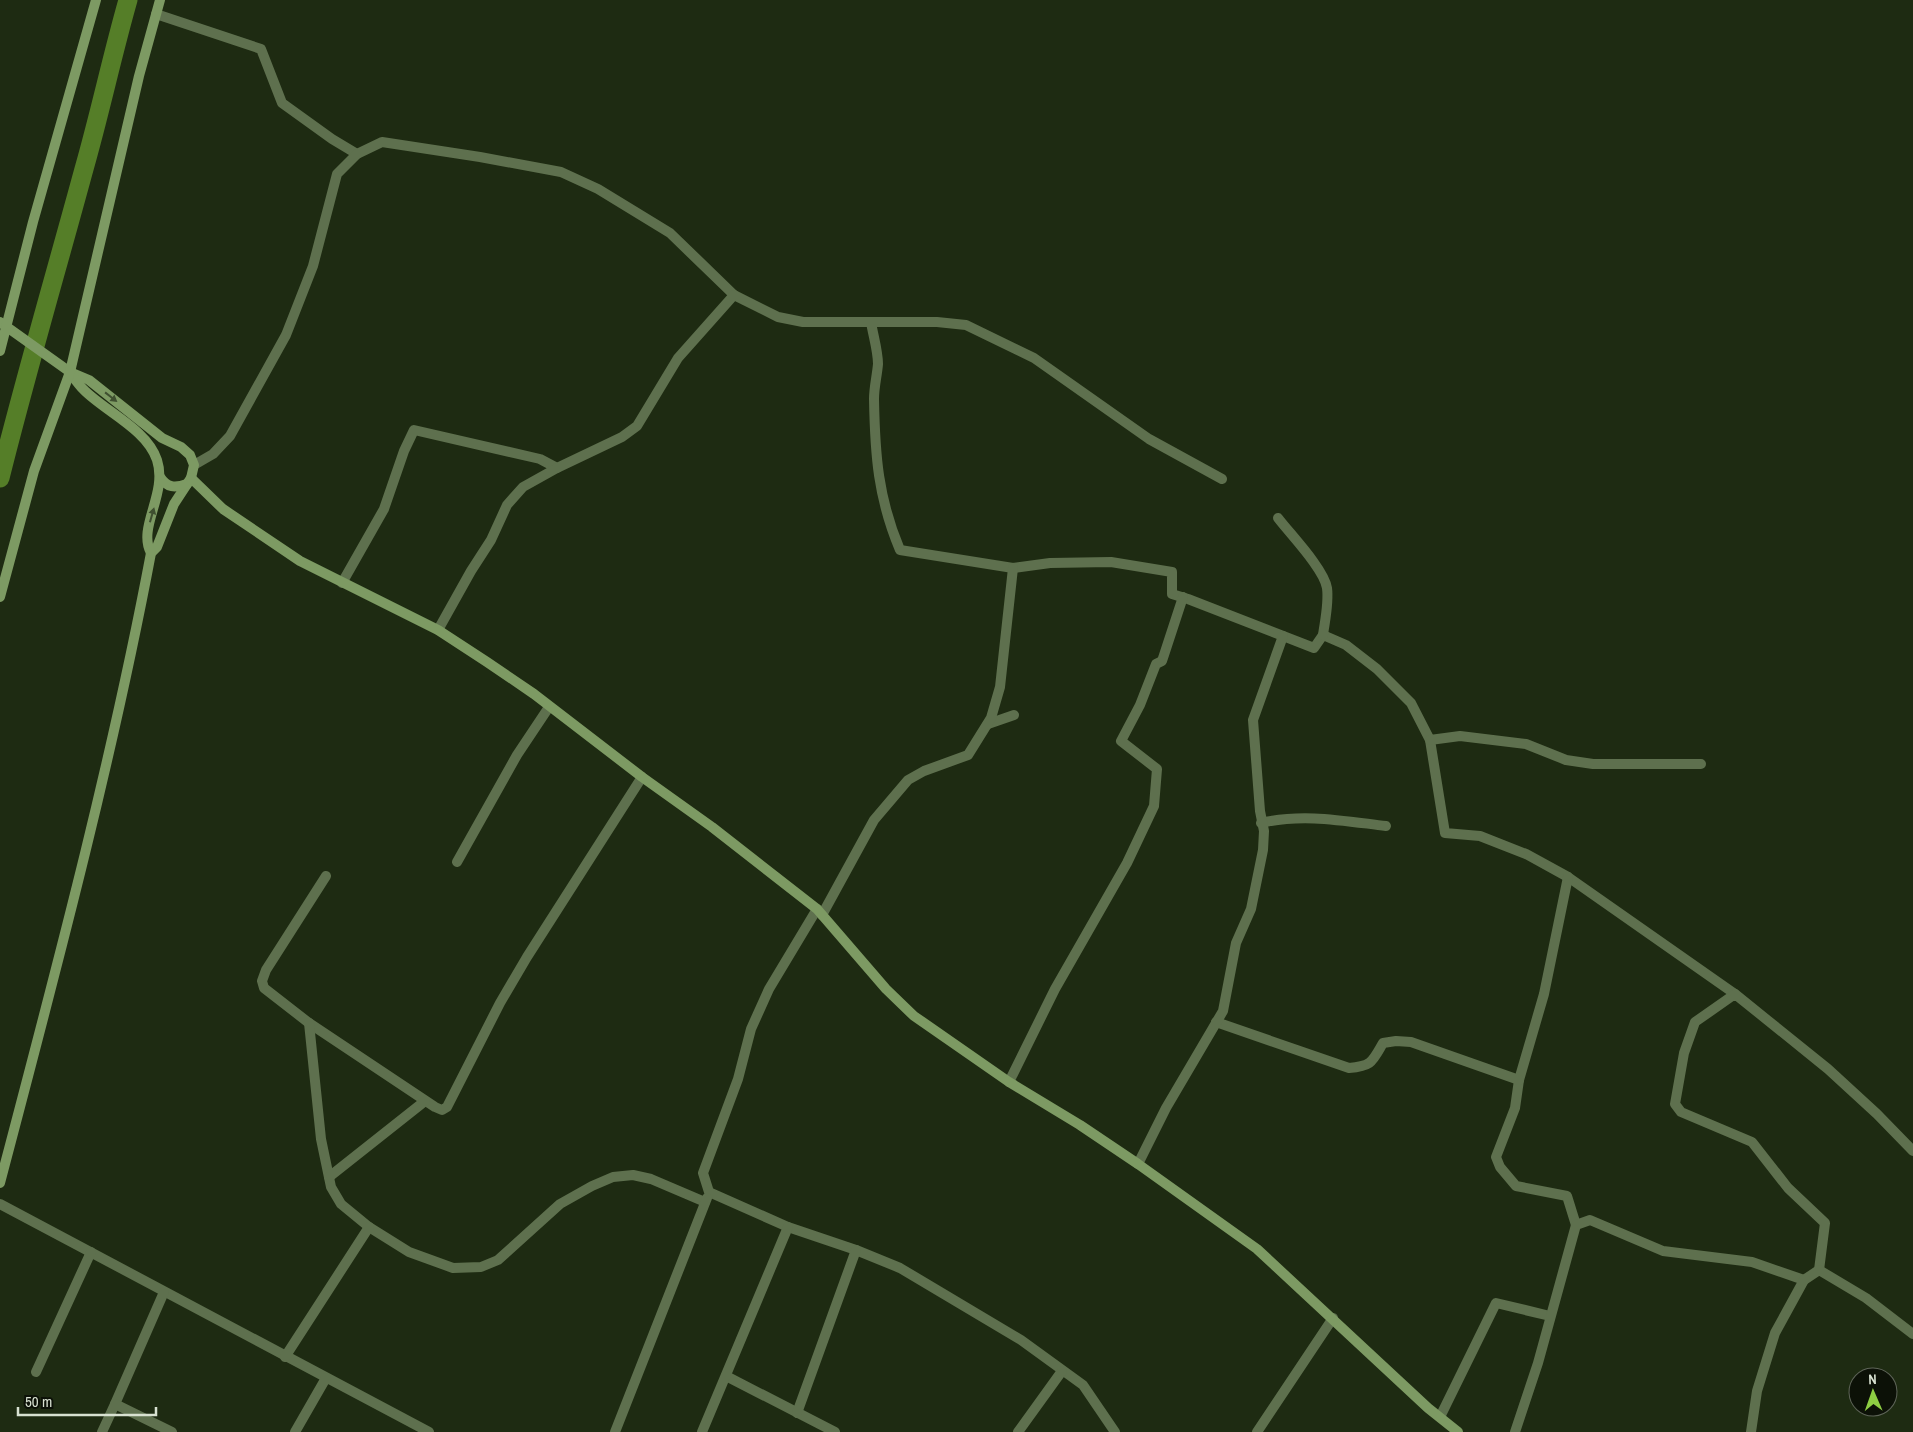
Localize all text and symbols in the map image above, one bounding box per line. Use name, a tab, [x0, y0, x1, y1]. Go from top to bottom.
one-way arrow	[104, 392, 117, 403]
one-way arrow	[148, 507, 156, 522]
north arrow	[1848, 1367, 1898, 1417]
text: N	[1868, 1370, 1877, 1388]
scale bar	[18, 1384, 155, 1416]
text: 50 m	[25, 1391, 52, 1412]

